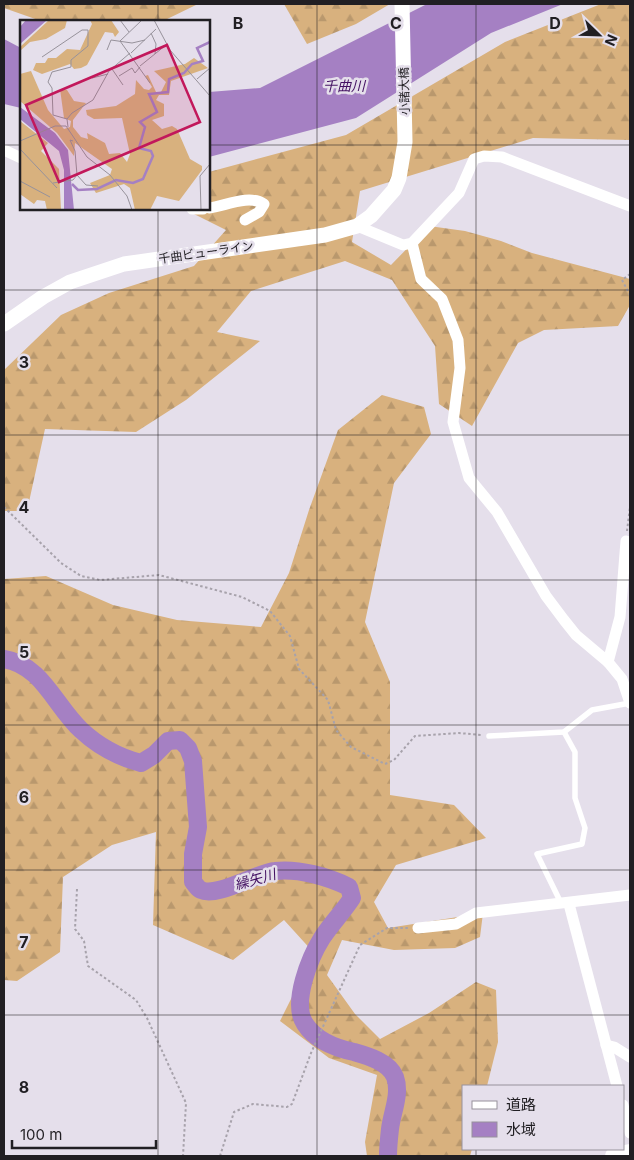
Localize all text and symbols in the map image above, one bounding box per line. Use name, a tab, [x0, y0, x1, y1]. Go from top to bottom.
north arrow	[574, 10, 624, 60]
text: B	[233, 13, 243, 33]
text: C	[390, 13, 402, 33]
text: D	[549, 13, 561, 33]
inset map	[20, 20, 210, 210]
text: N	[602, 32, 621, 49]
street label: 小諸大橋	[396, 67, 412, 115]
water label: 千曲川	[323, 77, 367, 94]
street label: 千曲ビューライン	[157, 238, 255, 266]
text: 3	[19, 352, 29, 372]
text: 4	[19, 497, 30, 517]
text: 5	[19, 642, 29, 662]
text: 6	[19, 787, 29, 807]
water label: 繰矢川	[232, 864, 279, 893]
text: 7	[19, 932, 29, 952]
text: 8	[19, 1077, 29, 1097]
legend	[462, 1085, 624, 1150]
text: 道路	[506, 1095, 536, 1114]
scale bar	[12, 1118, 156, 1150]
text: 水域	[506, 1120, 536, 1139]
text: 100 m	[20, 1125, 62, 1144]

